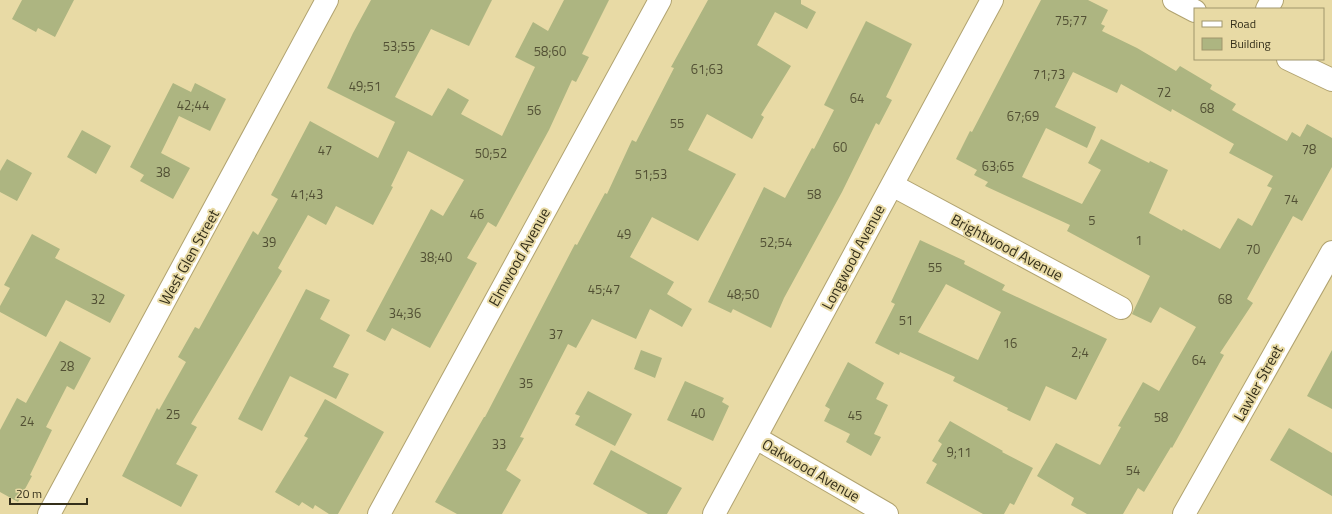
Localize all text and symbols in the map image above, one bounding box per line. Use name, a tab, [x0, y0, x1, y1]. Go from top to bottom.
legend	[1194, 8, 1324, 60]
house number: 75;77	[1055, 10, 1087, 30]
text: Road	[1230, 14, 1256, 33]
text: Building	[1230, 34, 1271, 53]
house number: 53;55	[383, 36, 415, 56]
house number: 58;60	[534, 41, 566, 61]
house number: 61;63	[691, 59, 723, 79]
house number: 71;73	[1033, 64, 1065, 84]
house number: 49;51	[349, 76, 381, 96]
house number: 72	[1157, 82, 1171, 102]
house number: 64	[850, 88, 864, 108]
house number: 42;44	[177, 95, 209, 115]
house number: 68	[1200, 98, 1214, 118]
house number: 56	[527, 100, 541, 120]
house number: 67;69	[1007, 106, 1039, 126]
house number: 55	[670, 113, 684, 133]
house number: 60	[833, 137, 847, 157]
house number: 78	[1302, 139, 1316, 159]
house number: 47	[318, 140, 332, 160]
house number: 50;52	[475, 143, 507, 163]
house number: 63;65	[982, 156, 1014, 176]
house number: 38	[156, 162, 170, 182]
house number: 51;53	[635, 164, 667, 184]
house number: 41;43	[291, 184, 323, 204]
house number: 58	[807, 184, 821, 204]
house number: 74	[1284, 189, 1298, 209]
street label: Longwood Avenue	[816, 200, 890, 314]
street label: West Glen Street	[153, 204, 225, 309]
house number: 46	[470, 204, 484, 224]
street label: Elmwood Avenue	[482, 204, 556, 310]
street label: Brightwood Avenue	[947, 208, 1067, 286]
house number: 5	[1088, 210, 1096, 230]
house number: 49	[617, 224, 631, 244]
house number: 1	[1135, 230, 1143, 250]
house number: 39	[262, 232, 276, 252]
house number: 52;54	[760, 232, 792, 252]
house number: 70	[1246, 239, 1260, 259]
house number: 38;40	[420, 247, 452, 267]
house number: 55	[928, 257, 942, 277]
house number: 45;47	[588, 279, 620, 299]
house number: 48;50	[727, 284, 759, 304]
house number: 32	[91, 289, 105, 309]
house number: 68	[1218, 289, 1232, 309]
house number: 34;36	[389, 303, 421, 323]
house number: 51	[899, 310, 913, 330]
house number: 37	[549, 324, 563, 344]
house number: 16	[1003, 333, 1017, 353]
street label: Lawler Street	[1227, 340, 1289, 425]
house number: 2;4	[1071, 342, 1089, 362]
house number: 64	[1192, 350, 1206, 370]
house number: 28	[60, 356, 74, 376]
house number: 35	[519, 373, 533, 393]
house number: 40	[691, 403, 705, 423]
house number: 25	[166, 404, 180, 424]
house number: 45	[848, 405, 862, 425]
house number: 58	[1154, 407, 1168, 427]
house number: 24	[20, 411, 34, 431]
street label: Oakwood Avenue	[758, 433, 864, 507]
house number: 33	[492, 434, 506, 454]
house number: 9;11	[946, 442, 972, 462]
house number: 54	[1126, 460, 1140, 480]
scale bar	[10, 480, 87, 506]
text: 20 m	[16, 484, 42, 503]

